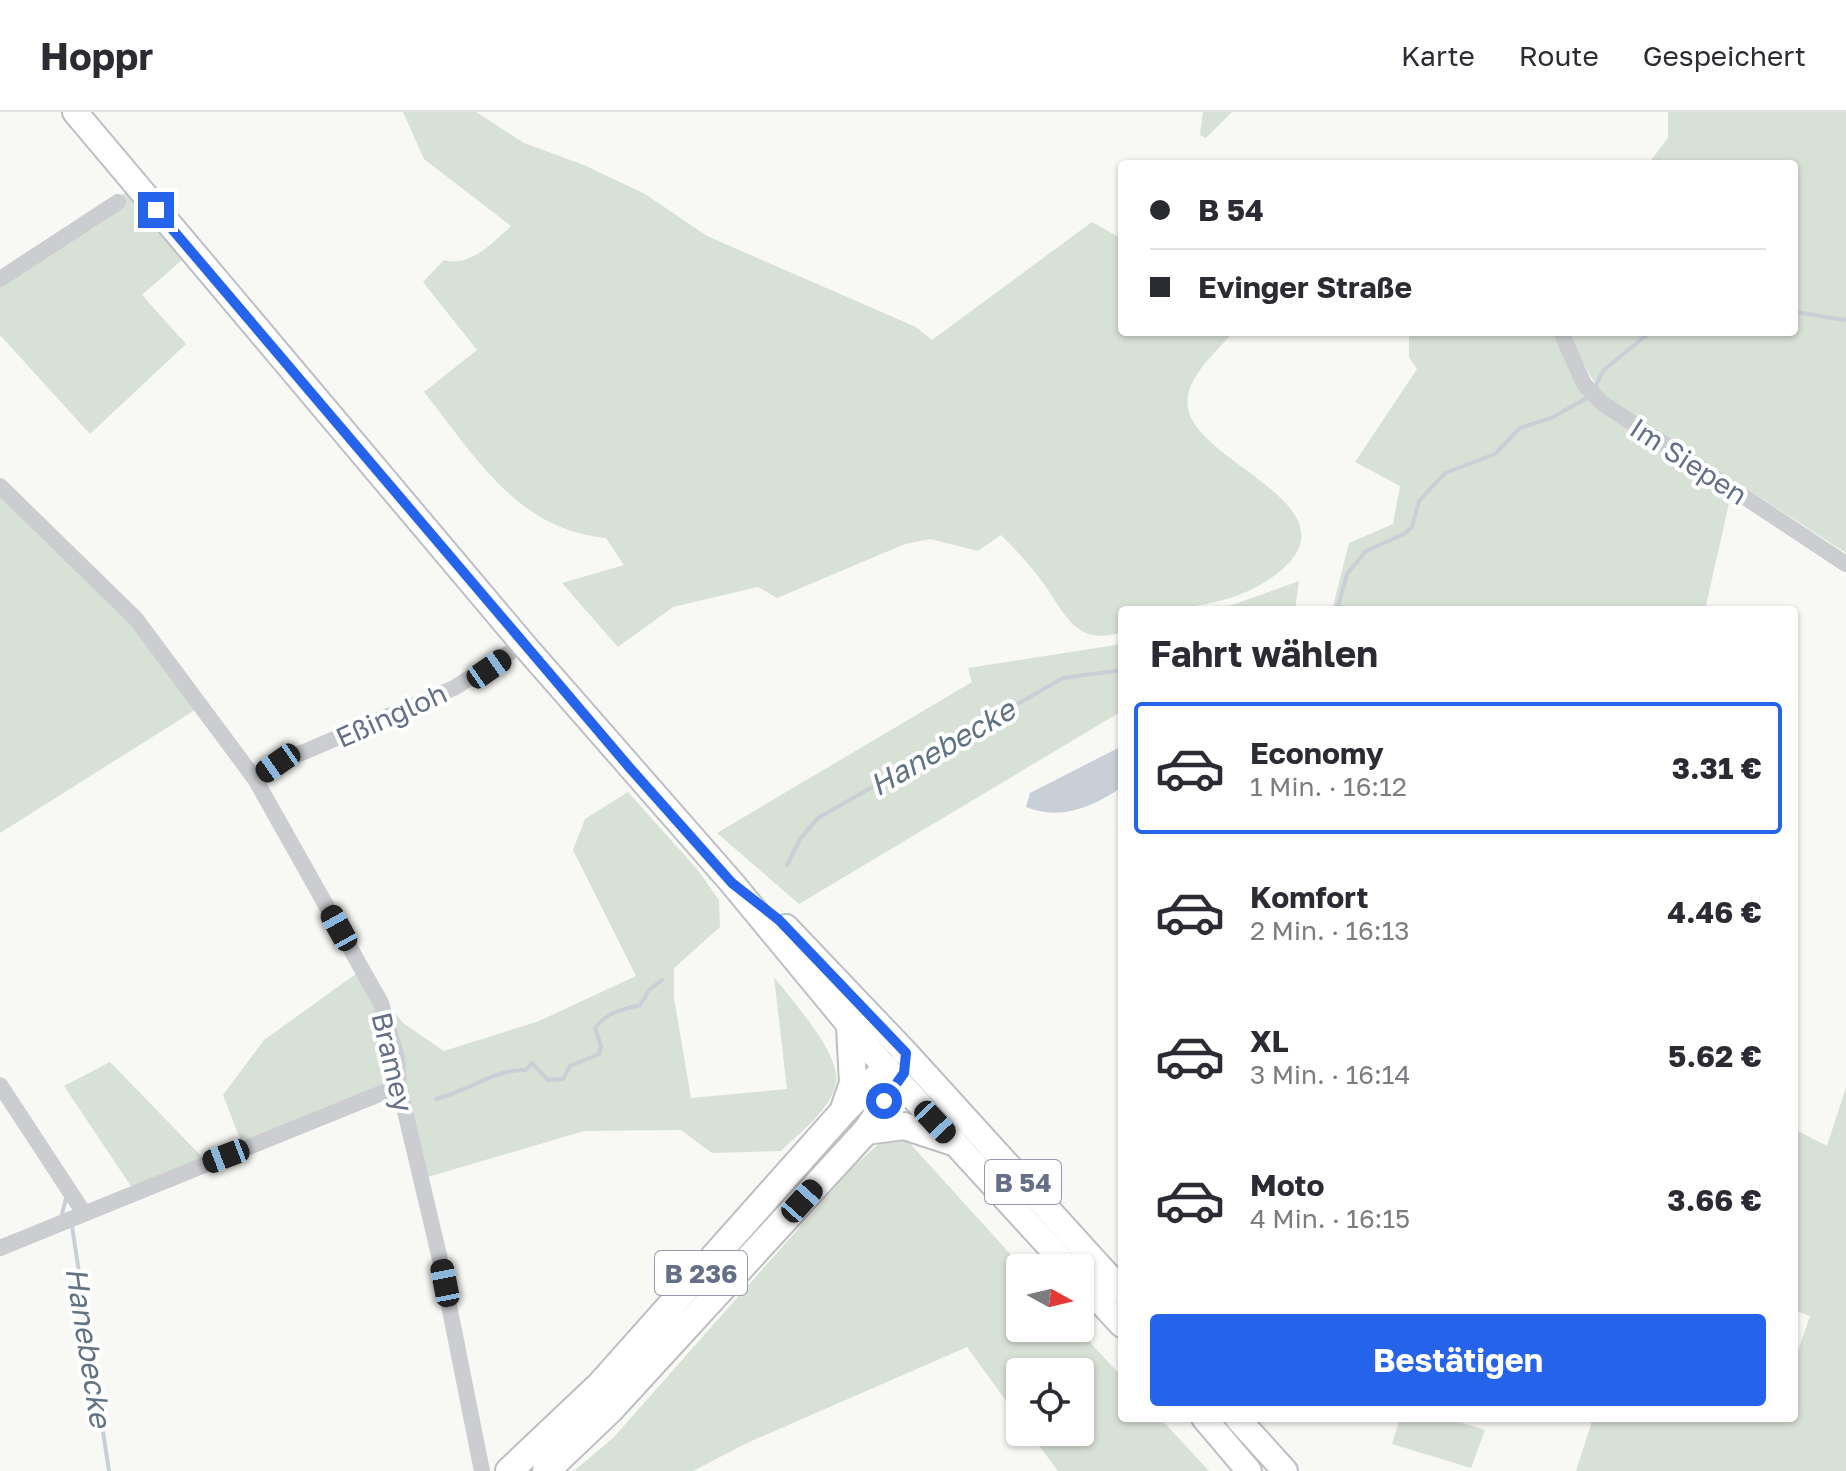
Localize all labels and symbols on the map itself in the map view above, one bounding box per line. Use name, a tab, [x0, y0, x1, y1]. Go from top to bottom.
route end	[138, 192, 174, 228]
street label: Im Siepen	[1624, 411, 1754, 511]
car	[462, 645, 516, 693]
street label: Eßingloh	[330, 676, 452, 754]
water label: Hanebecke	[863, 690, 1023, 803]
car	[251, 739, 305, 787]
car	[317, 901, 361, 955]
street label: Bramey	[366, 1009, 421, 1115]
route start	[866, 1083, 902, 1119]
car	[910, 1096, 960, 1148]
car	[199, 1136, 253, 1176]
road number: B 54	[985, 1160, 1061, 1204]
car	[777, 1175, 827, 1227]
road number: B 236	[655, 1251, 747, 1295]
north arrow	[1006, 1254, 1094, 1342]
car	[429, 1257, 461, 1309]
water label: Hanebecke	[59, 1264, 120, 1432]

